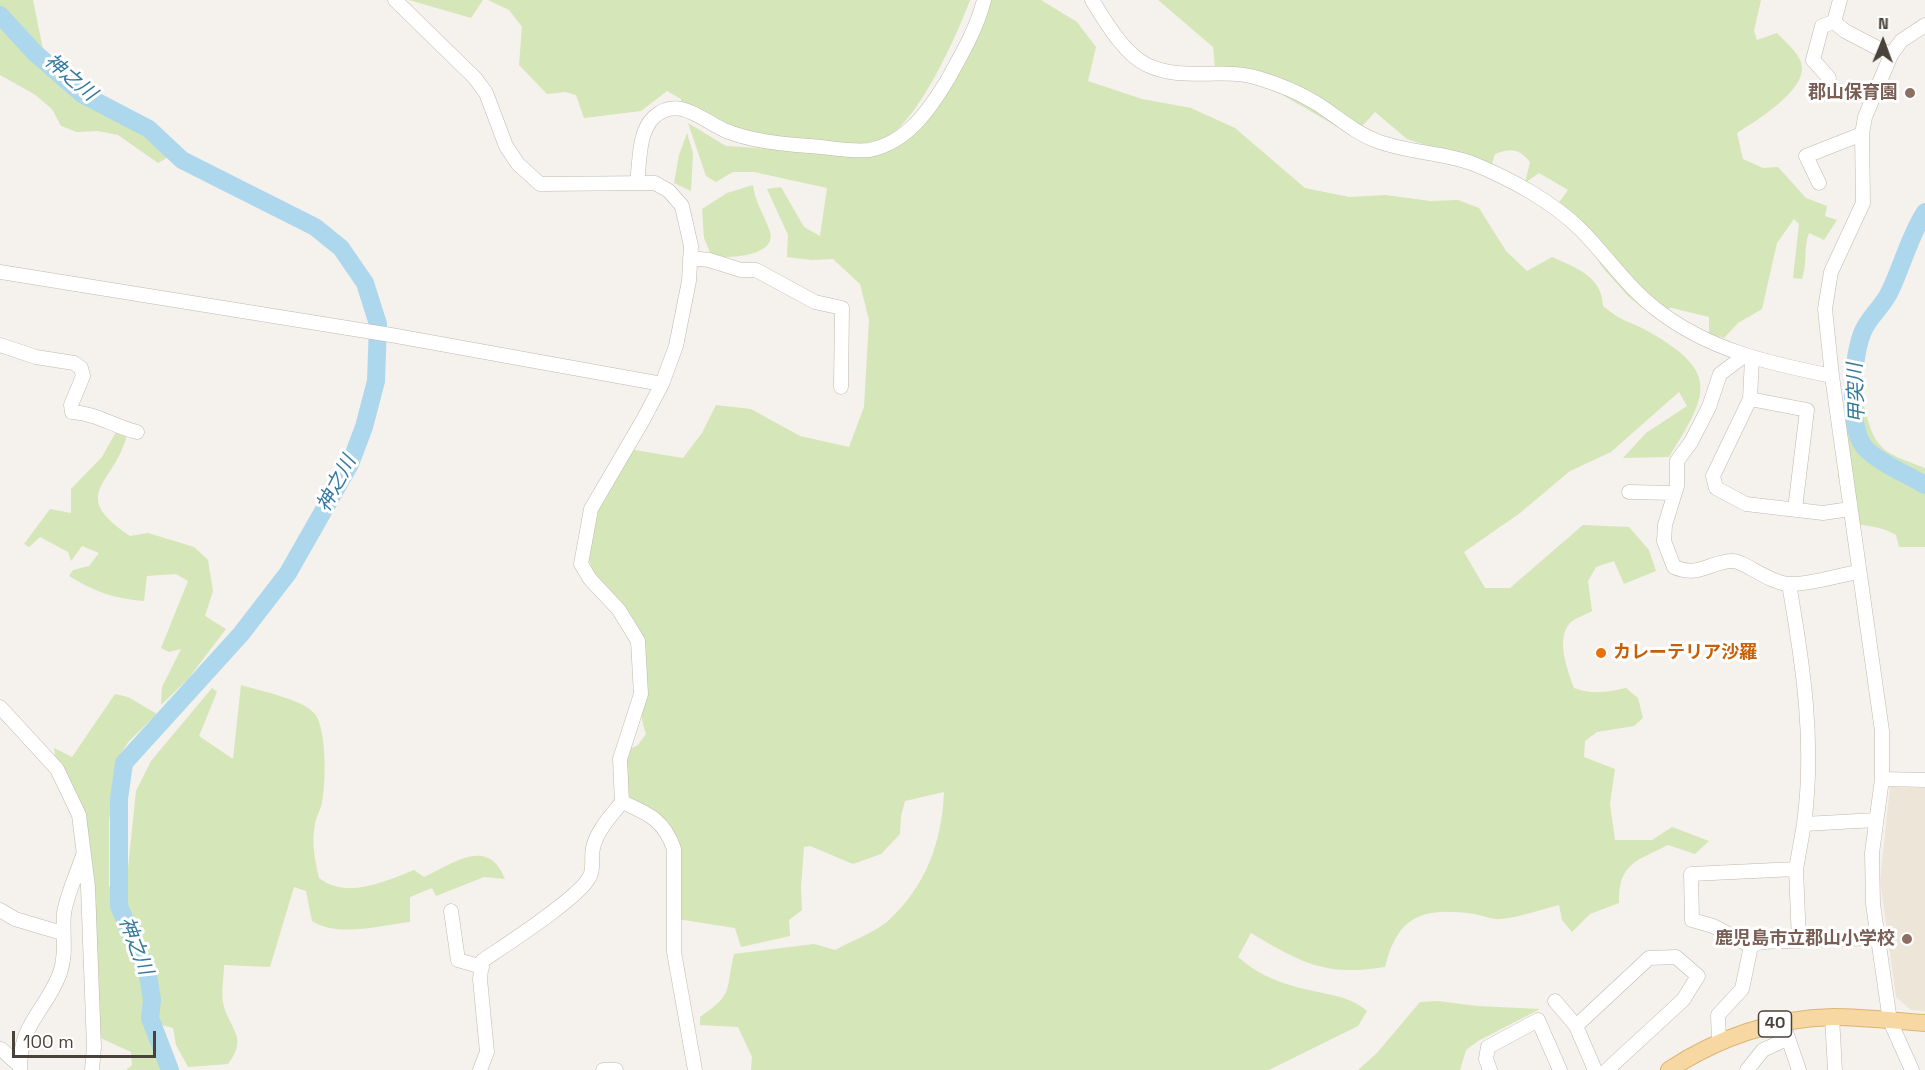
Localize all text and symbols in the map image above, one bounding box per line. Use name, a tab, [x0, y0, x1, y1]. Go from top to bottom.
north arrow	[1853, 12, 1913, 72]
text: N	[1878, 13, 1889, 34]
water label: 神之川	[39, 50, 101, 106]
place label: 郡山保育園	[1808, 82, 1898, 104]
marker: 郡山保育園	[1903, 86, 1917, 100]
water label: 甲突川	[1844, 363, 1870, 423]
water label: 神之川	[312, 452, 362, 516]
place label: カレーテリア沙羅	[1613, 642, 1757, 664]
marker: カレーテリア沙羅	[1594, 646, 1608, 660]
water label: 神之川	[113, 914, 157, 978]
place label: 鹿児島市立郡山小学校	[1715, 928, 1895, 950]
marker: 鹿児島市立郡山小学校	[1900, 932, 1914, 946]
road number: 40	[1758, 1011, 1792, 1037]
scale bar	[15, 1019, 159, 1057]
text: 100 m	[23, 1030, 74, 1053]

